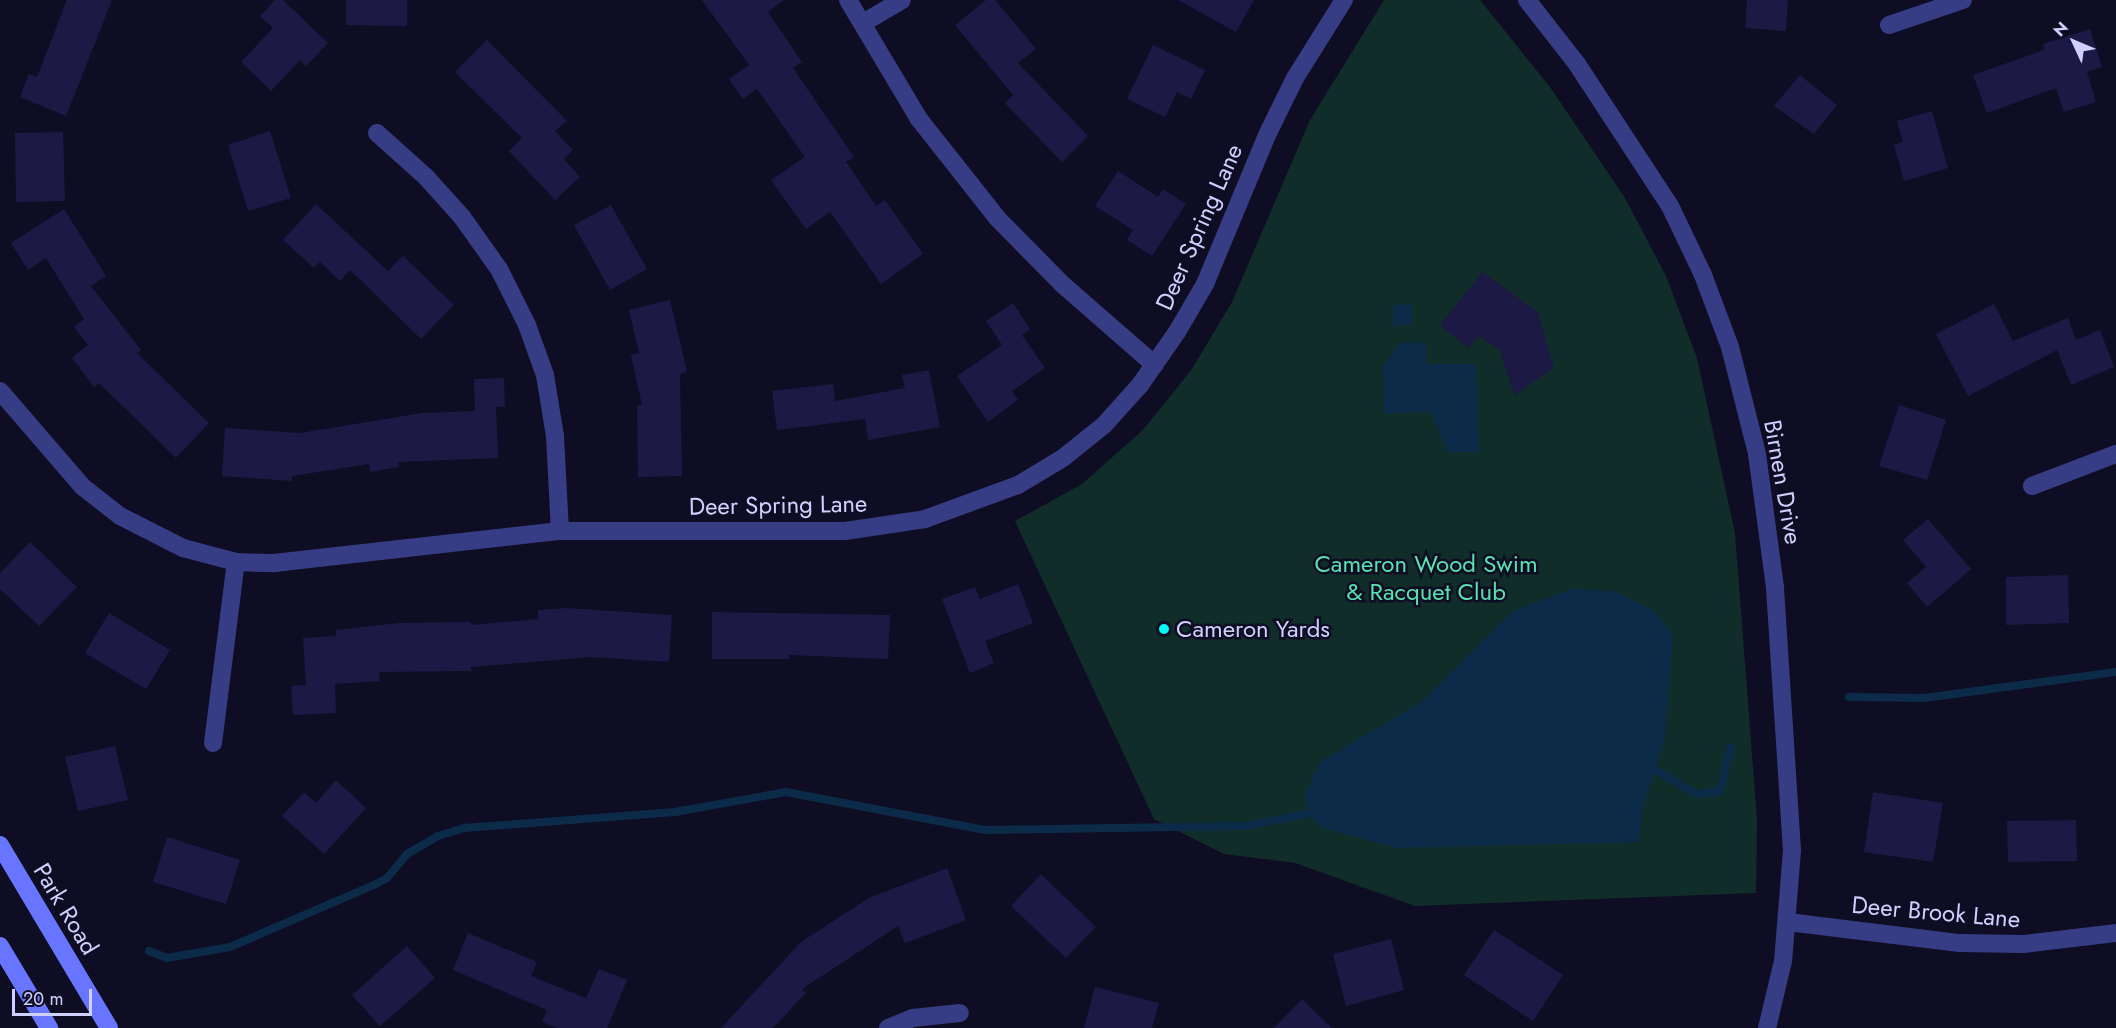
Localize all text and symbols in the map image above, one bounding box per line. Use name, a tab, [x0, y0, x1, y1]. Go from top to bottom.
north arrow	[2044, 12, 2104, 72]
text: N	[2048, 17, 2073, 42]
street label: Deer Spring Lane	[1150, 140, 1248, 314]
street label: Birnen Drive	[1758, 417, 1808, 547]
street label: Deer Spring Lane	[688, 489, 868, 521]
park label: Cameron Wood Swim & Racquet Club	[1314, 550, 1538, 606]
place label: Cameron Yards	[1176, 615, 1330, 643]
marker: Cameron Yards	[1157, 622, 1171, 636]
street label: Park Road	[27, 858, 105, 960]
street label: Deer Brook Lane	[1851, 890, 2021, 934]
scale bar	[15, 977, 94, 1015]
text: 20 m	[23, 986, 63, 1012]

